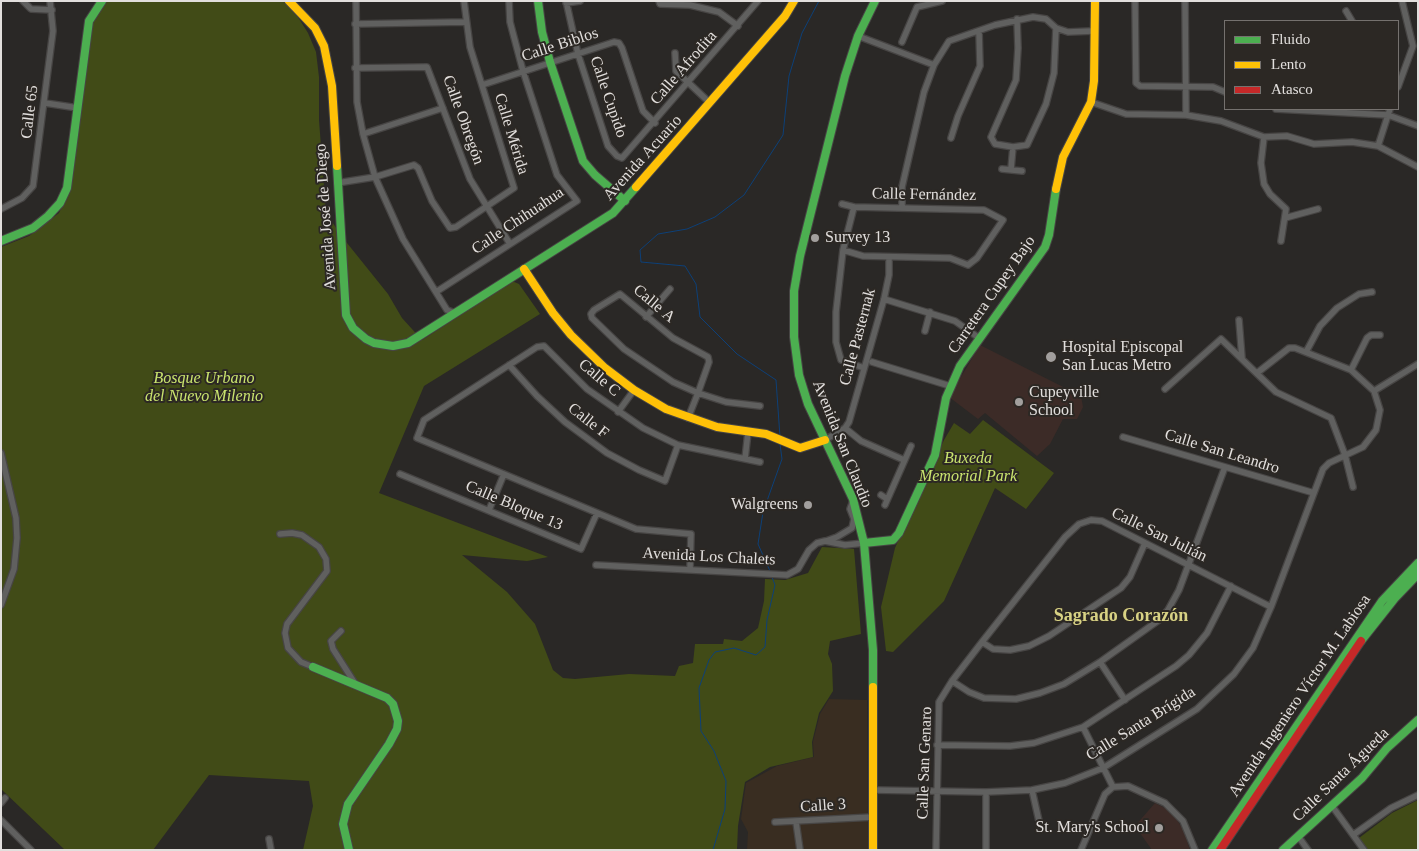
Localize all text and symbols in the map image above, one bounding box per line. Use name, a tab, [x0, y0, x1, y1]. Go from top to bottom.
legend	[1224, 20, 1399, 110]
street label: Calle Biblos	[519, 24, 601, 66]
street label: Calle Afrodita	[647, 27, 721, 109]
text: Fluido	[1271, 31, 1310, 47]
street label: Calle Cupido	[585, 54, 631, 140]
text: Lento	[1271, 56, 1306, 72]
street label: Calle Obregón	[438, 73, 488, 167]
text: Atasco	[1271, 81, 1313, 97]
street label: Calle 65	[17, 84, 43, 140]
street label: Calle Mérida	[490, 91, 532, 177]
street label: Avenida Acuario	[600, 111, 686, 205]
street label: Avenida José de Diego	[311, 143, 341, 291]
street label: Calle Chihuahua	[468, 183, 568, 259]
street label: Calle Fernández	[872, 184, 976, 206]
place label: Survey 13	[825, 228, 890, 248]
marker: Survey 13	[809, 232, 821, 244]
street label: Carretera Cupey Bajo	[944, 232, 1040, 358]
street label: Calle A	[629, 281, 679, 327]
street label: Calle Pasternak	[836, 286, 880, 388]
place label: Hospital Episcopal San Lucas Metro	[1062, 338, 1183, 376]
marker: Hospital Episcopal San Lucas Metro	[1044, 350, 1058, 364]
street label: Calle C	[574, 355, 624, 401]
park label: Bosque Urbano del Nuevo Milenio	[145, 369, 263, 407]
street label: Avenida San Claudio	[808, 378, 876, 510]
place label: Cupeyville School	[1029, 383, 1099, 421]
marker: Cupeyville School	[1013, 396, 1025, 408]
street label: Calle F	[564, 399, 612, 443]
street label: Calle San Leandro	[1162, 425, 1282, 479]
park label: Buxeda Memorial Park	[919, 449, 1017, 487]
street label: Calle Bloque 13	[462, 477, 566, 535]
place label: Walgreens	[731, 495, 798, 515]
marker: Walgreens	[802, 499, 814, 511]
street label: Calle San Julián	[1108, 504, 1210, 566]
street label: Avenida Los Chalets	[642, 544, 776, 570]
street label: Avenida Ingeniero Víctor M. Labiosa	[1225, 591, 1375, 801]
district label: Sagrado Corazón	[1054, 605, 1188, 627]
street label: Calle Santa Brígida	[1083, 683, 1199, 765]
street label: Calle San Genaro	[913, 706, 937, 820]
street label: Calle Santa Águeda	[1289, 724, 1393, 826]
street label: Calle 3	[800, 795, 846, 817]
place label: St. Mary's School	[1035, 818, 1149, 838]
marker: St. Mary's School	[1153, 822, 1165, 834]

